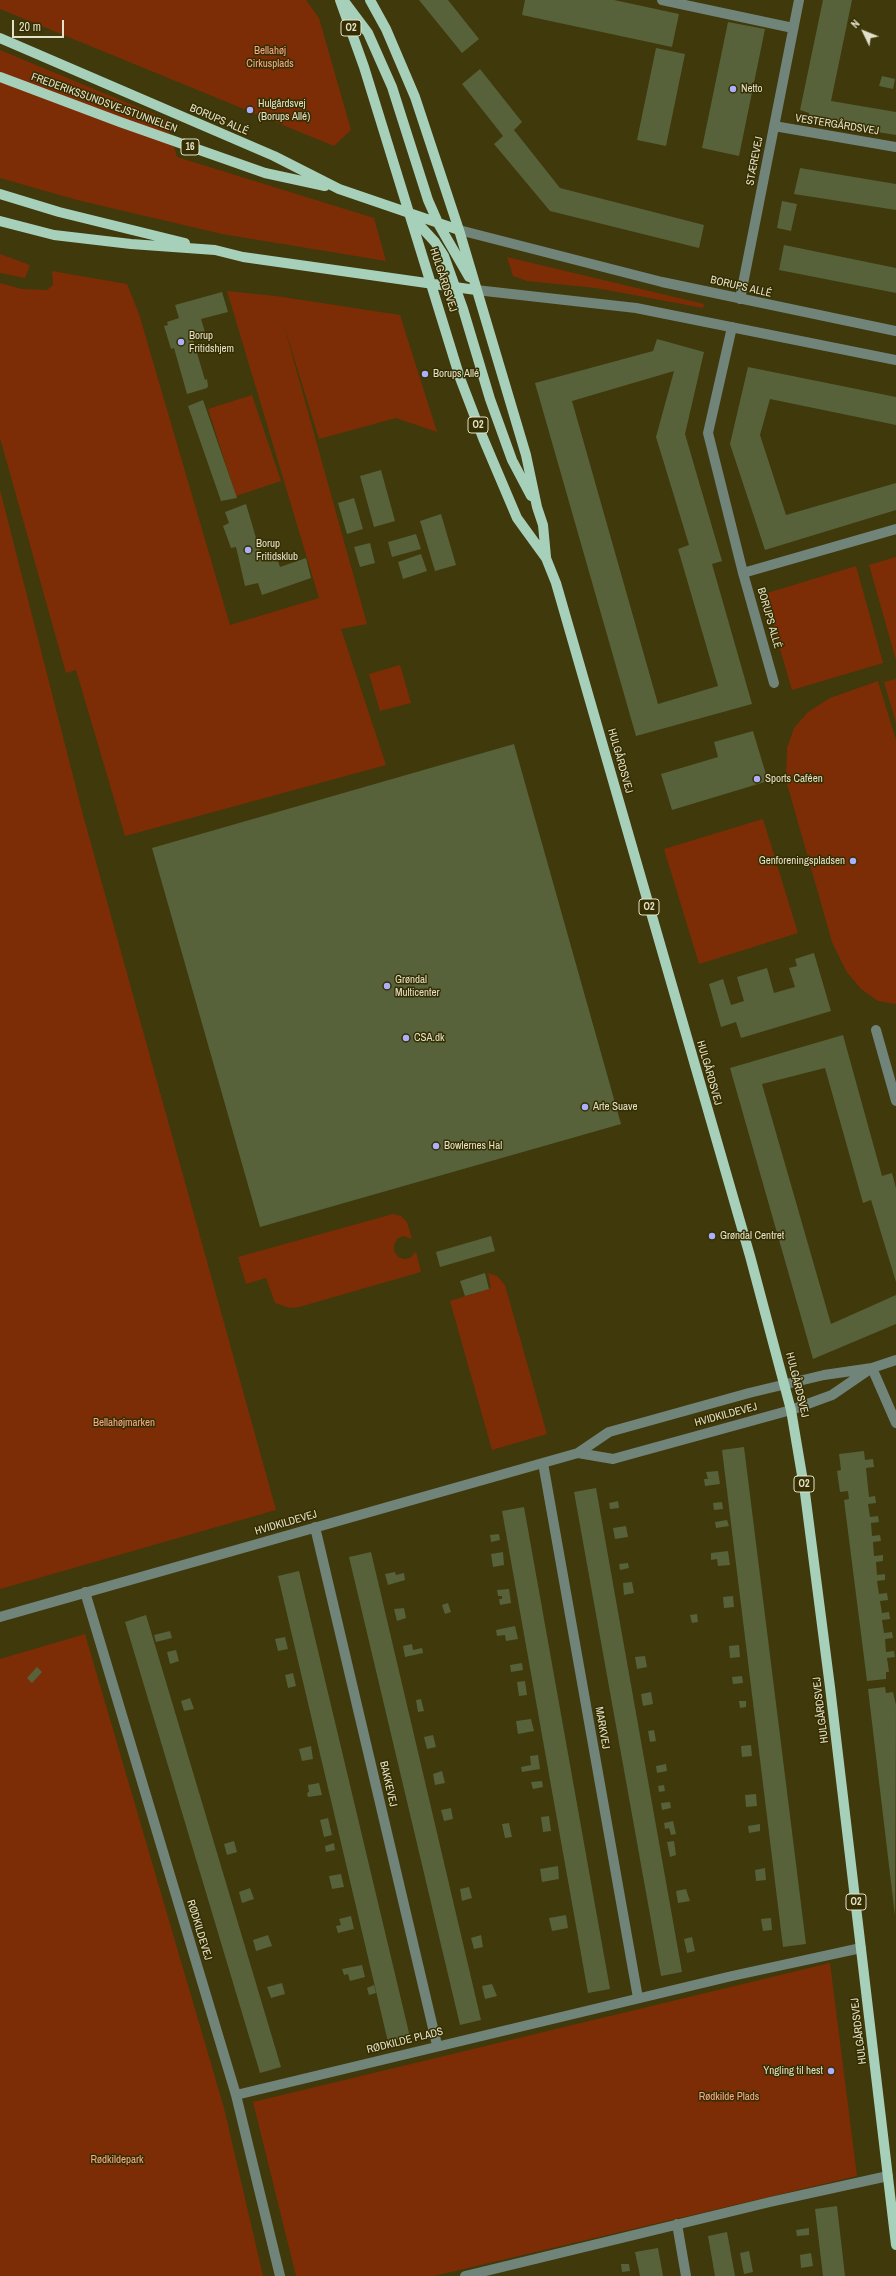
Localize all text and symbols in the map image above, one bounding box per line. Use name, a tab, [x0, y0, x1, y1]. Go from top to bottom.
scale bar	[14, 12, 66, 38]
north arrow	[844, 12, 884, 52]
text: N	[848, 17, 863, 31]
text: 20 m	[19, 19, 41, 35]
road number: O2	[341, 20, 361, 36]
park label: Bellahøj Cirkusplads	[246, 44, 294, 70]
street label: FREDERIKSSUNDSVEJSTUNNELEN	[29, 70, 179, 136]
place label: Netto	[741, 82, 763, 96]
marker: Netto	[728, 84, 738, 94]
place label: Hulgårdsvej (Borups Allé)	[258, 97, 310, 123]
street label: BORUPS ALLÉ	[188, 102, 250, 138]
marker: Hulgårdsvej (Borups Allé)	[245, 105, 255, 115]
street label: VESTERGÅRDSVEJ	[794, 112, 880, 138]
street label: STÆREVEJ	[744, 135, 766, 187]
road number: 16	[181, 139, 199, 155]
street label: HULGÅRDSVEJ	[426, 246, 460, 314]
street label: BORUPS ALLÉ	[709, 274, 773, 300]
place label: Borup Fritidshjem	[189, 329, 234, 355]
marker: Borup Fritidshjem	[176, 337, 186, 347]
place label: Borups Allé	[433, 367, 479, 381]
marker: Borups Allé	[420, 369, 430, 379]
road number: O2	[468, 417, 488, 433]
place label: Borup Fritidsklub	[256, 537, 298, 563]
marker: Borup Fritidsklub	[243, 545, 253, 555]
street label: BORUPS ALLÉ	[754, 586, 784, 650]
street label: HULGÅRDSVEJ	[604, 727, 636, 795]
place label: Sports Caféen	[765, 772, 823, 786]
marker: Sports Caféen	[752, 774, 762, 784]
place label: Genforeningspladsen	[759, 854, 845, 868]
marker: Genforeningspladsen	[848, 856, 858, 866]
road number: O2	[639, 899, 659, 915]
place label: Grøndal Multicenter	[395, 973, 440, 999]
marker: Grøndal Multicenter	[382, 981, 392, 991]
place label: CSA.dk	[414, 1031, 445, 1045]
marker: CSA.dk	[401, 1033, 411, 1043]
street label: HULGÅRDSVEJ	[693, 1039, 725, 1107]
place label: Arte Suave	[593, 1100, 638, 1114]
marker: Arte Suave	[580, 1102, 590, 1112]
place label: Bowlernes Hal	[444, 1139, 502, 1153]
marker: Bowlernes Hal	[431, 1141, 441, 1151]
place label: Grøndal Centret	[720, 1229, 784, 1243]
marker: Grøndal Centret	[707, 1231, 717, 1241]
street label: HULGÅRDSVEJ	[783, 1351, 811, 1419]
street label: HVIDKILDEVEJ	[693, 1400, 759, 1430]
park label: Bellahøjmarken	[93, 1416, 155, 1430]
road number: O2	[794, 1476, 814, 1492]
street label: HVIDKILDEVEJ	[253, 1508, 319, 1538]
street label: HULGÅRDSVEJ	[810, 1676, 832, 1744]
street label: MARKVEJ	[592, 1706, 612, 1750]
street label: BAKKEVEJ	[376, 1760, 400, 1808]
road number: O2	[846, 1894, 866, 1910]
street label: RØDKILDEVEJ	[184, 1898, 214, 1962]
street label: HULGÅRDSVEJ	[848, 1997, 870, 2065]
street label: RØDKILDE PLADS	[365, 2025, 445, 2057]
place label: Yngling til hest	[763, 2064, 823, 2078]
marker: Yngling til hest	[826, 2066, 836, 2076]
park label: Rødkilde Plads	[699, 2090, 759, 2104]
park label: Rødkildepark	[90, 2153, 144, 2167]

